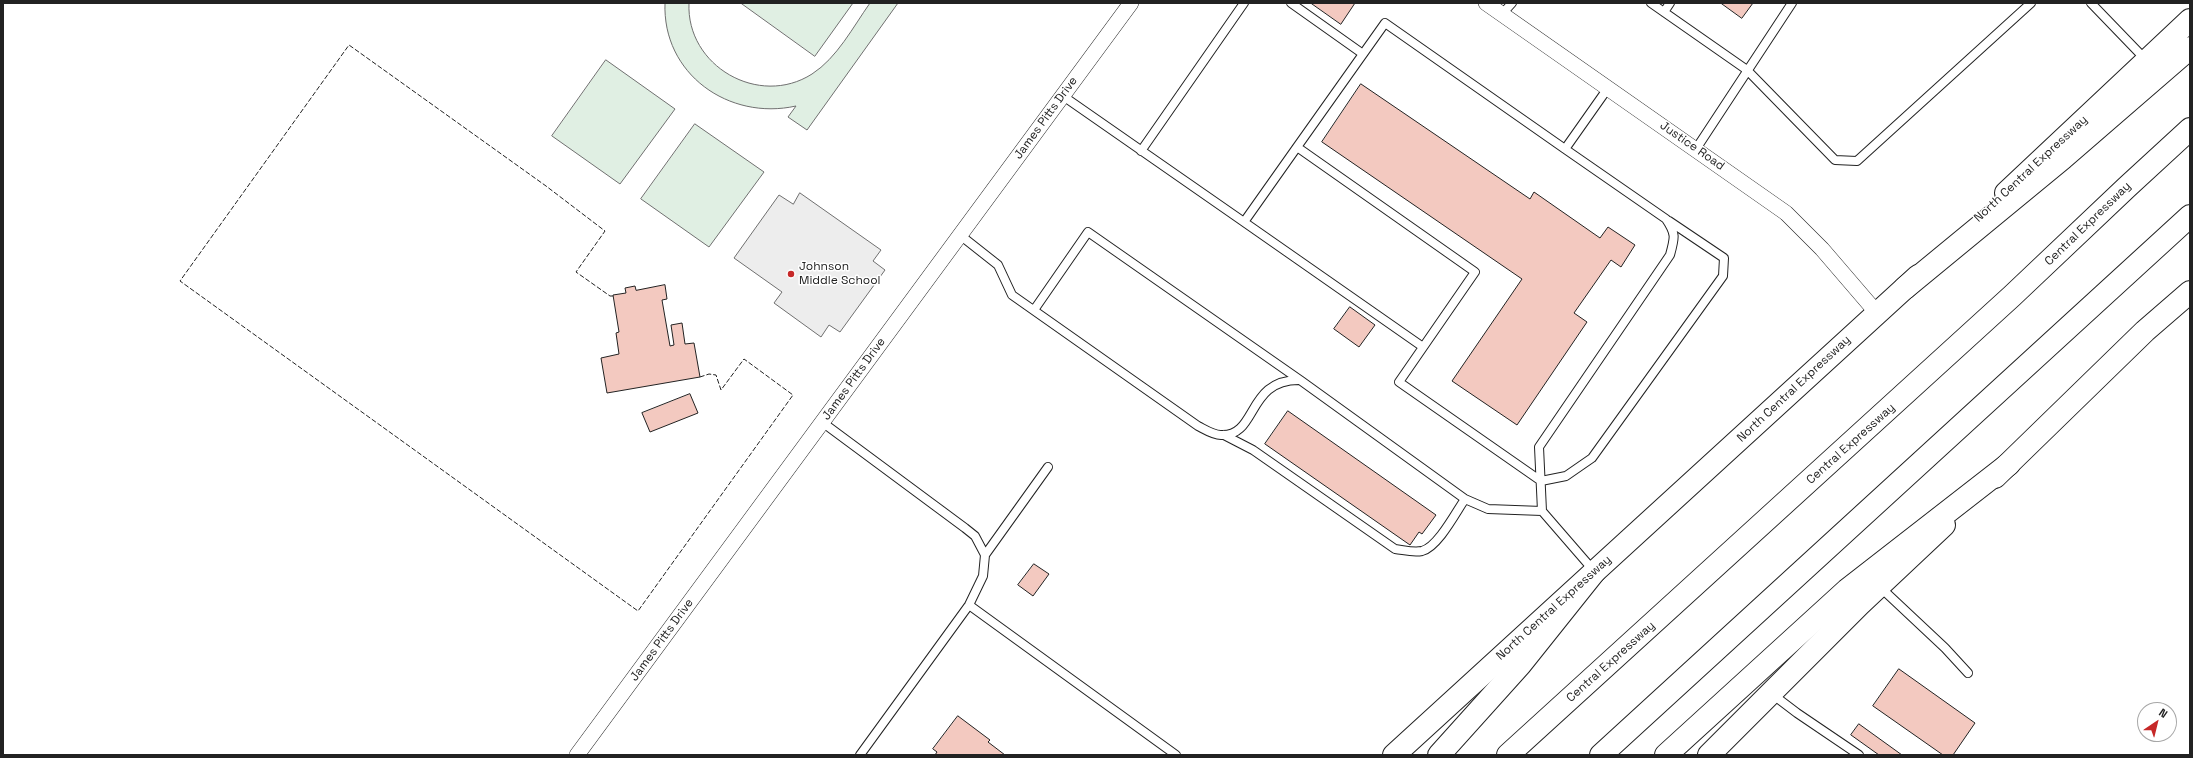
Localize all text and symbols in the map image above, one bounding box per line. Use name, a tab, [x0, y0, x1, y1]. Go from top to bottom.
street label: James Pitts Drive	[1011, 74, 1081, 162]
street label: North Central Expressway	[1971, 113, 2091, 225]
street label: Justice Road	[1657, 118, 1727, 174]
street label: Central Expressway	[2042, 179, 2134, 269]
place label: Johnson Middle School	[799, 260, 881, 288]
marker: Johnson Middle School	[786, 269, 796, 279]
street label: North Central Expressway	[1734, 333, 1854, 445]
street label: James Pitts Drive	[819, 335, 889, 423]
street label: Central Expressway	[1804, 401, 1898, 487]
street label: North Central Expressway	[1494, 553, 1614, 663]
street label: James Pitts Drive	[627, 596, 697, 684]
street label: Central Expressway	[1564, 619, 1658, 705]
north arrow	[2137, 702, 2177, 742]
text: N	[2156, 705, 2170, 721]

